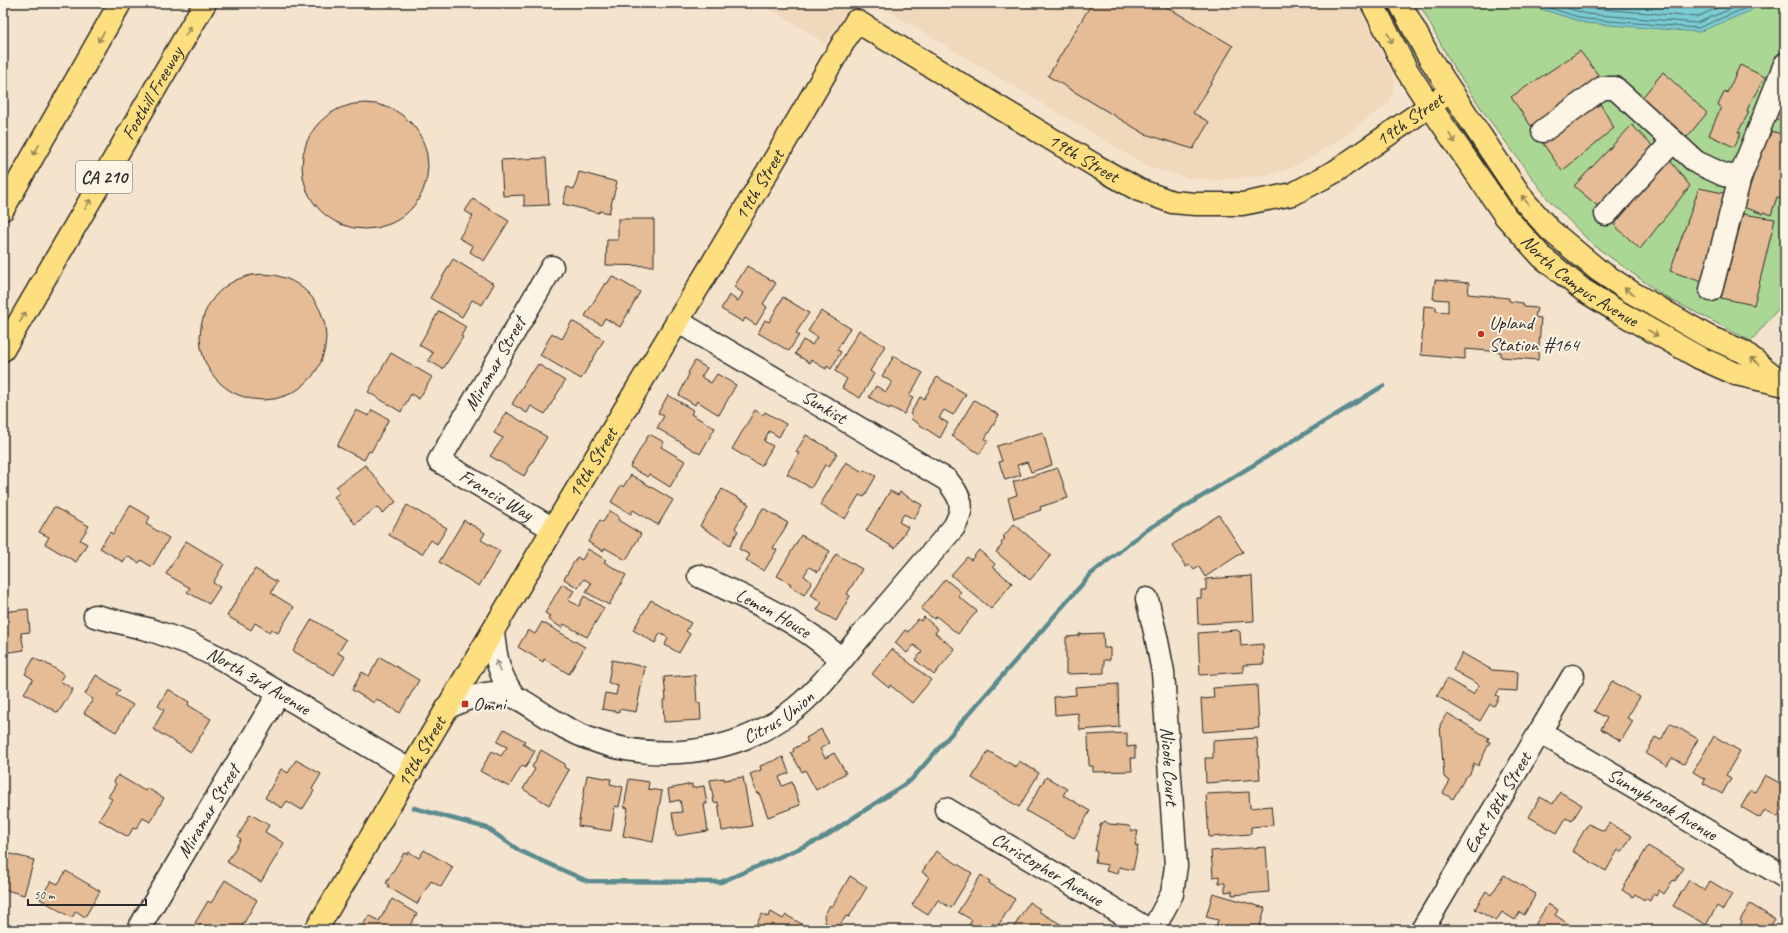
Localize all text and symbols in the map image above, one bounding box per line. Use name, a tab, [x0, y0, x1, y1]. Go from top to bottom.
one-way arrow	[185, 25, 193, 37]
one-way arrow	[96, 31, 104, 43]
one-way arrow	[1386, 32, 1394, 44]
street label: Foothill Freeway	[116, 41, 190, 144]
street label: 19th Street	[1371, 87, 1450, 152]
street label: 19th Street	[1044, 128, 1124, 189]
one-way arrow	[1448, 132, 1456, 143]
one-way arrow	[32, 144, 40, 156]
street label: 19th Street	[729, 144, 791, 224]
road number: CA 210	[76, 161, 132, 193]
one-way arrow	[1520, 195, 1529, 206]
one-way arrow	[84, 198, 92, 210]
street label: North Campus Avenue	[1516, 230, 1644, 333]
one-way arrow	[1624, 287, 1635, 295]
one-way arrow	[19, 311, 27, 323]
street label: Miramar Street	[459, 311, 533, 415]
place label: Upland Station #164	[1489, 311, 1582, 357]
marker: Upland Station #164	[1476, 329, 1486, 339]
one-way arrow	[1647, 329, 1659, 337]
one-way arrow	[1749, 356, 1760, 365]
street label: Sunkist	[797, 384, 852, 430]
street label: 19th Street	[562, 422, 624, 502]
street label: Francis Way	[455, 464, 539, 527]
street label: Lemon House	[732, 583, 817, 644]
street label: North 3rd Avenue	[203, 641, 316, 721]
one-way arrow	[494, 659, 501, 672]
street label: Citrus Union	[740, 685, 820, 749]
place label: Omni	[473, 692, 508, 716]
marker: Omni	[460, 699, 470, 709]
street label: 19th Street	[391, 711, 452, 791]
street label: Nicole Court	[1155, 726, 1184, 808]
street label: East 18th Street	[1458, 746, 1538, 858]
street label: Miramar Street	[172, 758, 247, 862]
street label: Sunnybrook Avenue	[1603, 763, 1723, 847]
street label: Christopher Avenue	[988, 827, 1109, 913]
scale bar	[28, 881, 146, 907]
text: 50 m	[34, 887, 56, 903]

